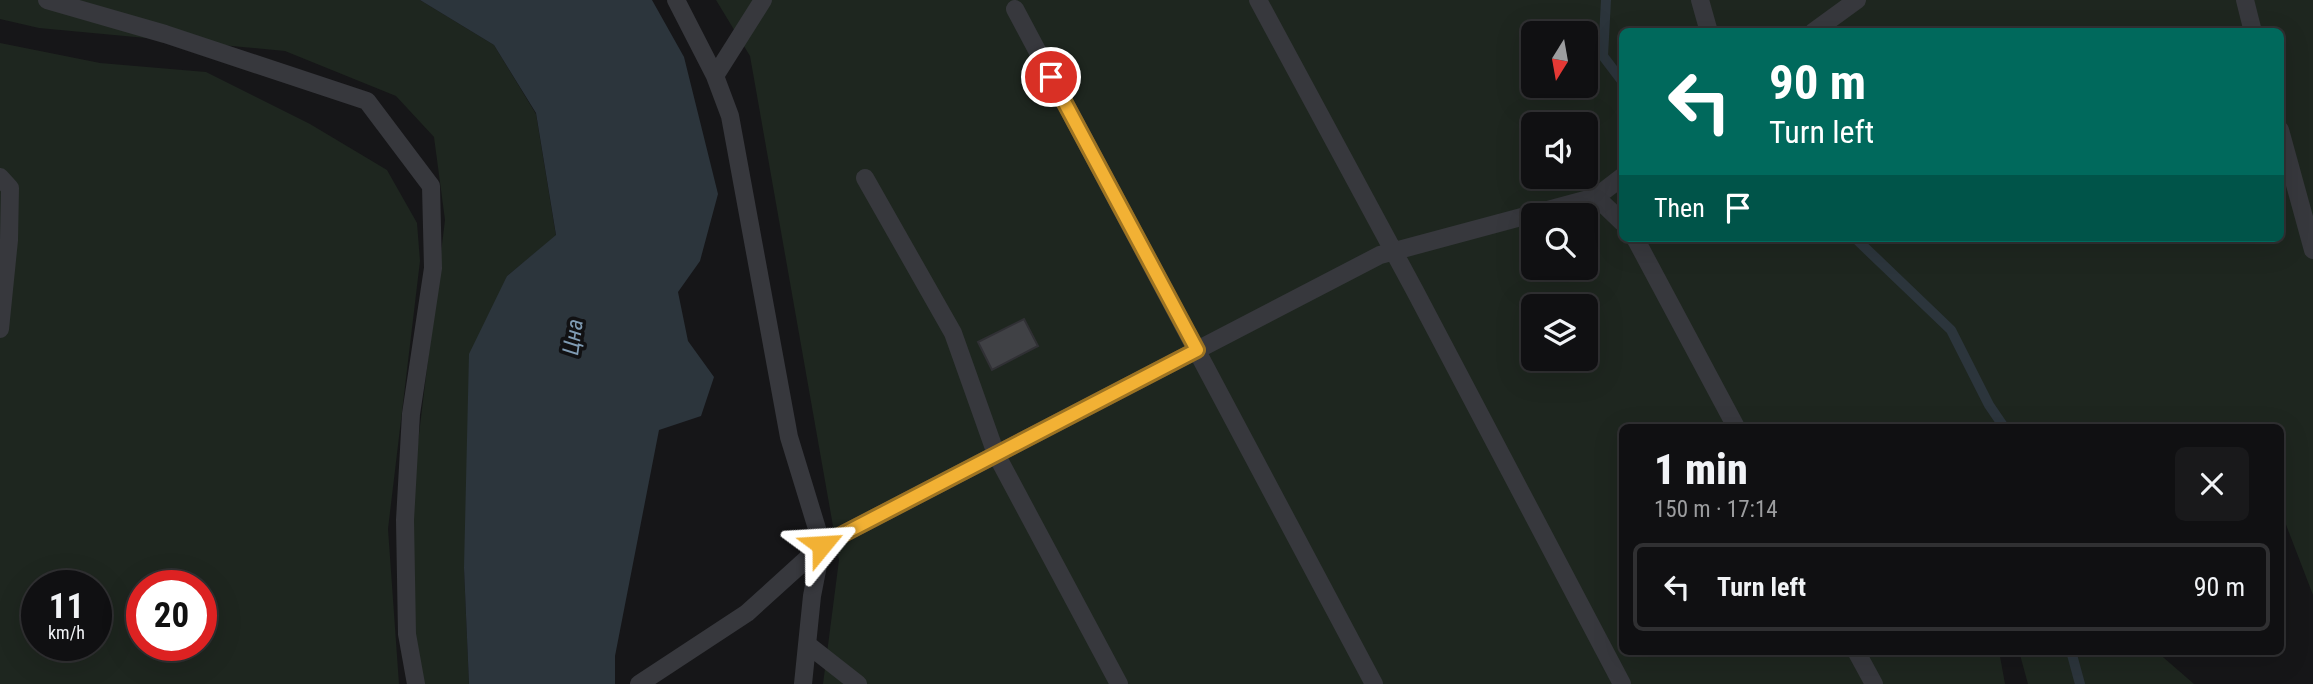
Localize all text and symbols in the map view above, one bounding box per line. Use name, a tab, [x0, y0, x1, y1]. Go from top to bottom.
north arrow	[1521, 21, 1598, 98]
map controls	[1521, 21, 1598, 371]
pin	[1021, 47, 1081, 107]
text: 90 m	[1769, 54, 1866, 111]
icon: left	[1654, 56, 1745, 147]
icon: arrive	[1032, 58, 1070, 96]
button: sound	[1521, 112, 1598, 189]
text: Turn left	[1769, 113, 1874, 151]
icon: arrive	[1719, 189, 1757, 227]
text: Then	[1654, 193, 1705, 223]
button: search	[1521, 203, 1598, 280]
button: layers	[1521, 294, 1598, 371]
water label: Цна	[557, 317, 589, 357]
text: 1 min	[1654, 445, 1748, 494]
button: close	[2175, 447, 2249, 521]
text: 150 m · 17:14	[1654, 496, 1778, 523]
position arrow	[785, 508, 859, 582]
icon: left	[1658, 568, 1696, 606]
speed limit sign: 20	[126, 570, 217, 661]
text: Turn left	[1717, 572, 1806, 602]
text: 90 m	[2194, 572, 2245, 602]
text: 11	[49, 586, 84, 627]
text: km/h	[48, 622, 85, 643]

